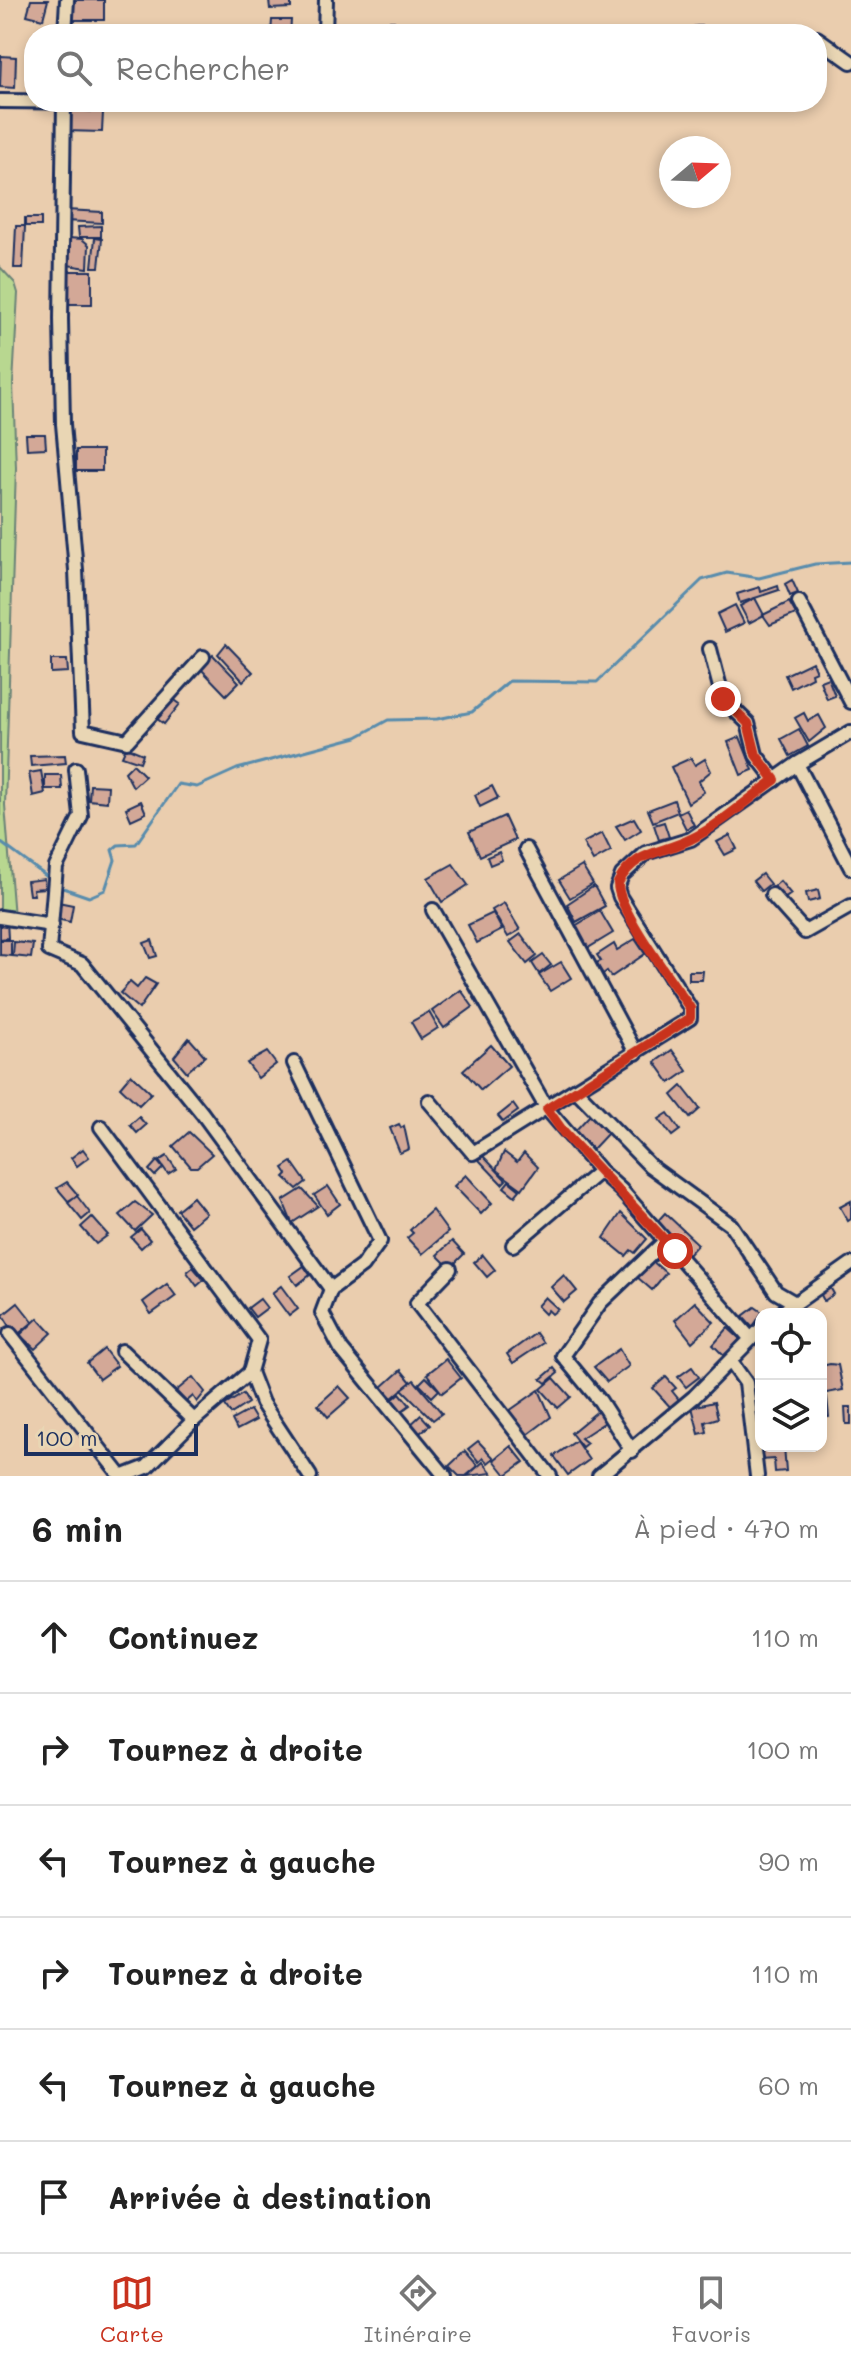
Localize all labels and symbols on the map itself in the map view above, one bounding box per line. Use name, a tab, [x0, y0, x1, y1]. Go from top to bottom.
north arrow	[659, 136, 731, 208]
route end	[705, 681, 741, 717]
route start	[657, 1233, 693, 1269]
scale bar	[24, 1420, 198, 1456]

